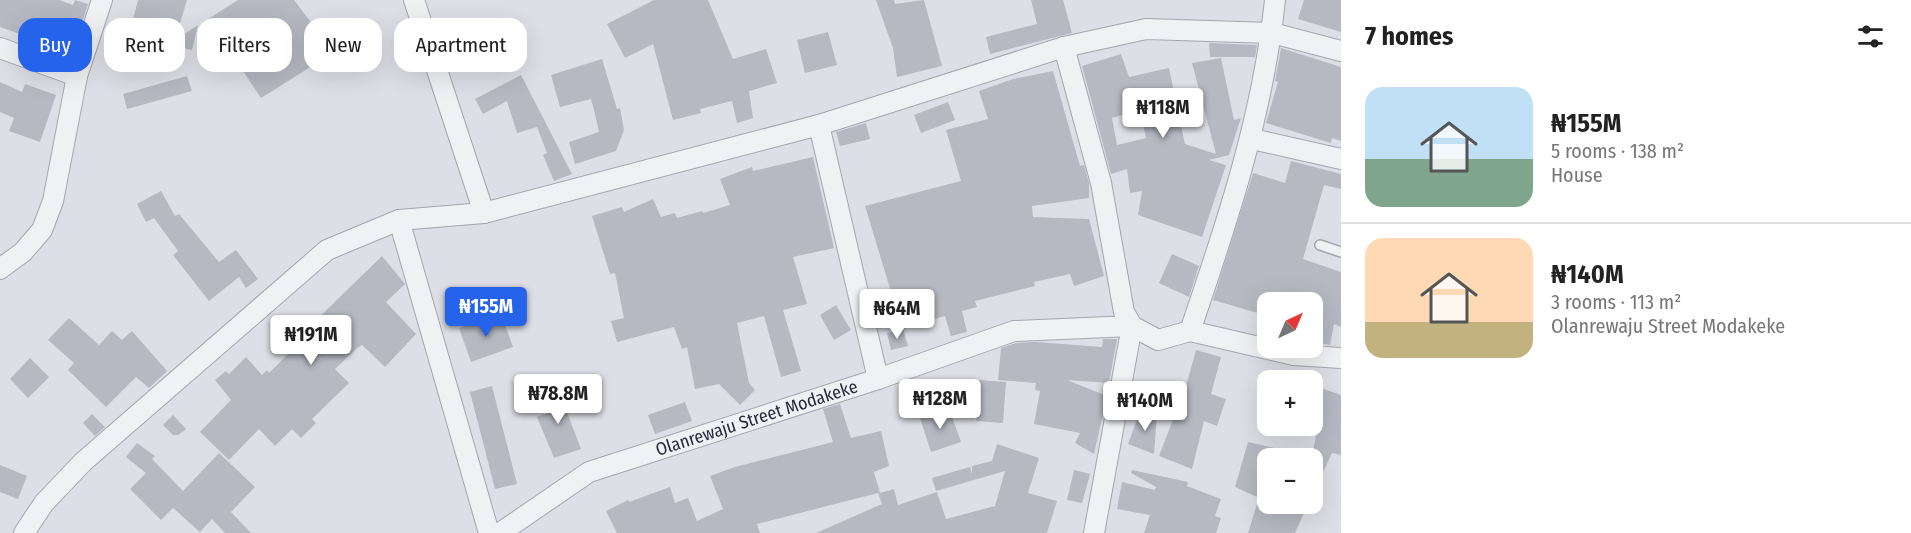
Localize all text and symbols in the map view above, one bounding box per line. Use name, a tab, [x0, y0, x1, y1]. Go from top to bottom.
chip: Buy	[18, 18, 92, 72]
chip: Rent	[104, 18, 185, 72]
chip: Filters	[197, 18, 292, 72]
chip: New	[304, 18, 382, 72]
chip: Apartment	[394, 18, 527, 72]
icon: filters	[1854, 20, 1887, 53]
text: 7 homes	[1365, 21, 1453, 52]
pin: ₦118M	[1121, 88, 1205, 139]
text: ₦118M	[1136, 95, 1190, 119]
text: ₦155M	[1551, 108, 1621, 139]
icon: home	[1413, 111, 1485, 183]
text: 5 rooms · 138 m²	[1551, 139, 1684, 163]
text: House	[1551, 163, 1603, 187]
text: ₦140M	[1551, 259, 1624, 290]
icon: home	[1413, 262, 1485, 334]
pin: ₦155M	[444, 287, 528, 338]
pin: ₦64M	[861, 289, 933, 340]
text: 3 rooms · 113 m²	[1551, 290, 1681, 314]
north arrow	[1257, 292, 1323, 358]
map controls	[1257, 292, 1323, 514]
text: ₦155M	[459, 294, 513, 318]
text: ₦64M	[874, 296, 920, 320]
text: Olanrewaju Street Modakeke	[1551, 314, 1785, 338]
pin: ₦191M	[269, 315, 353, 366]
text: ₦191M	[284, 322, 338, 346]
button: +	[1257, 370, 1323, 436]
pin: ₦78.8M	[509, 374, 607, 425]
street label: Olanrewaju Street Modakeke	[653, 375, 861, 461]
pin: ₦128M	[898, 379, 982, 430]
text: ₦78.8M	[528, 381, 588, 405]
pin: ₦140M	[1103, 381, 1187, 432]
text: ₦128M	[913, 386, 967, 410]
text: ₦140M	[1117, 388, 1173, 412]
button: −	[1257, 448, 1323, 514]

